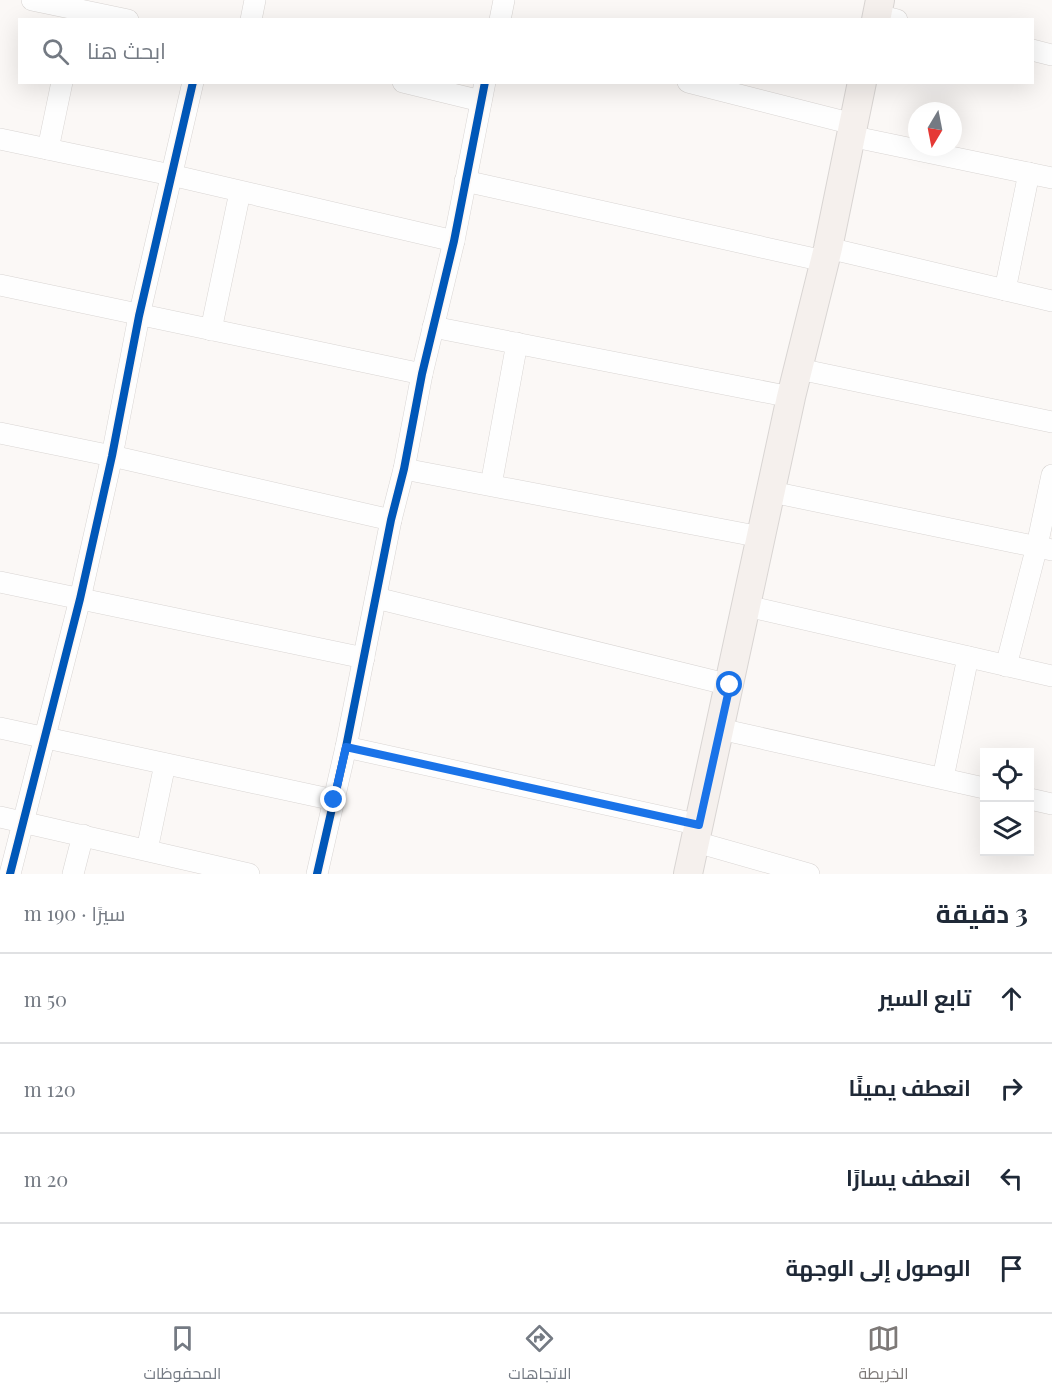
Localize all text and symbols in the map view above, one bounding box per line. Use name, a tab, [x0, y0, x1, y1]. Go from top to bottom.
search box	[18, 18, 1034, 84]
icon: search	[39, 35, 72, 68]
text: ابحث هنا	[87, 35, 166, 65]
north arrow	[908, 102, 962, 156]
route start	[716, 671, 742, 697]
map controls	[980, 748, 1034, 856]
button: locate	[980, 748, 1034, 802]
route end	[320, 786, 346, 812]
button: layers	[980, 802, 1034, 856]
text: 3 دقيقة	[936, 895, 1028, 930]
text: سيرًا · 190 m	[24, 899, 125, 926]
text: تابع السير	[878, 982, 971, 1012]
icon: ahead	[995, 982, 1028, 1015]
text: 50 m	[24, 985, 67, 1012]
text: انعطف يمينًا	[849, 1072, 971, 1102]
icon: right	[995, 1072, 1028, 1105]
text: 120 m	[24, 1075, 76, 1102]
text: انعطف يسارًا	[846, 1162, 971, 1192]
icon: left	[995, 1162, 1028, 1195]
text: 20 m	[24, 1165, 68, 1192]
text: الوصول إلى الوجهة	[785, 1252, 971, 1282]
icon: arrive	[995, 1252, 1028, 1285]
tab: المحفوظات	[143, 1322, 221, 1388]
tab: الاتجاهات	[508, 1322, 572, 1388]
tab: الخريطة	[859, 1322, 909, 1388]

